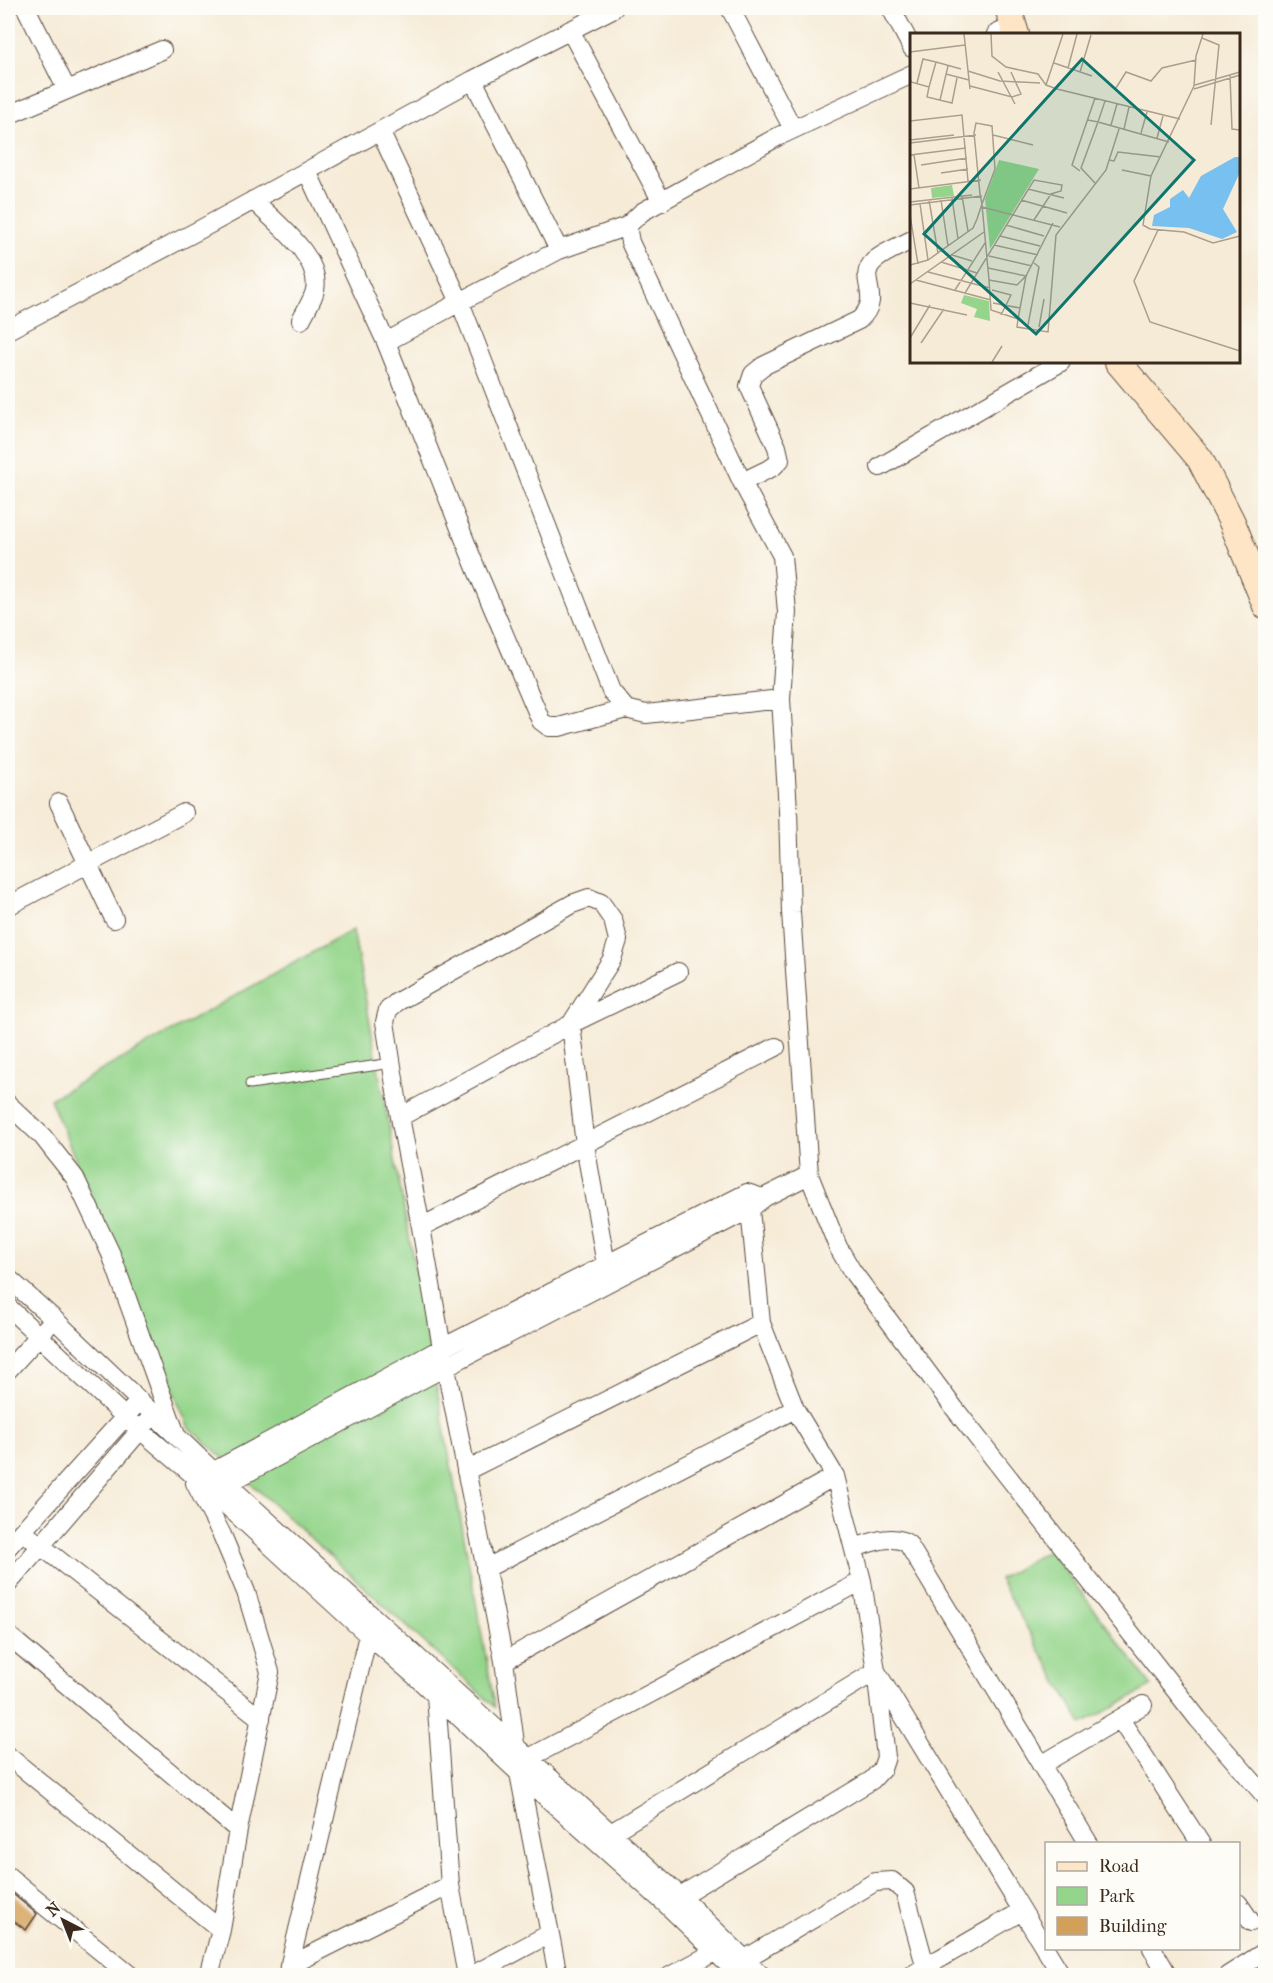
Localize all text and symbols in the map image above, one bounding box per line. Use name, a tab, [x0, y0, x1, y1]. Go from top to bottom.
inset map	[910, 33, 1240, 363]
legend	[1045, 1842, 1240, 1950]
text: Road	[1099, 1856, 1139, 1877]
text: Park	[1099, 1886, 1136, 1907]
north arrow	[33, 1890, 93, 1950]
text: N	[42, 1898, 65, 1920]
text: Building	[1099, 1916, 1167, 1937]

